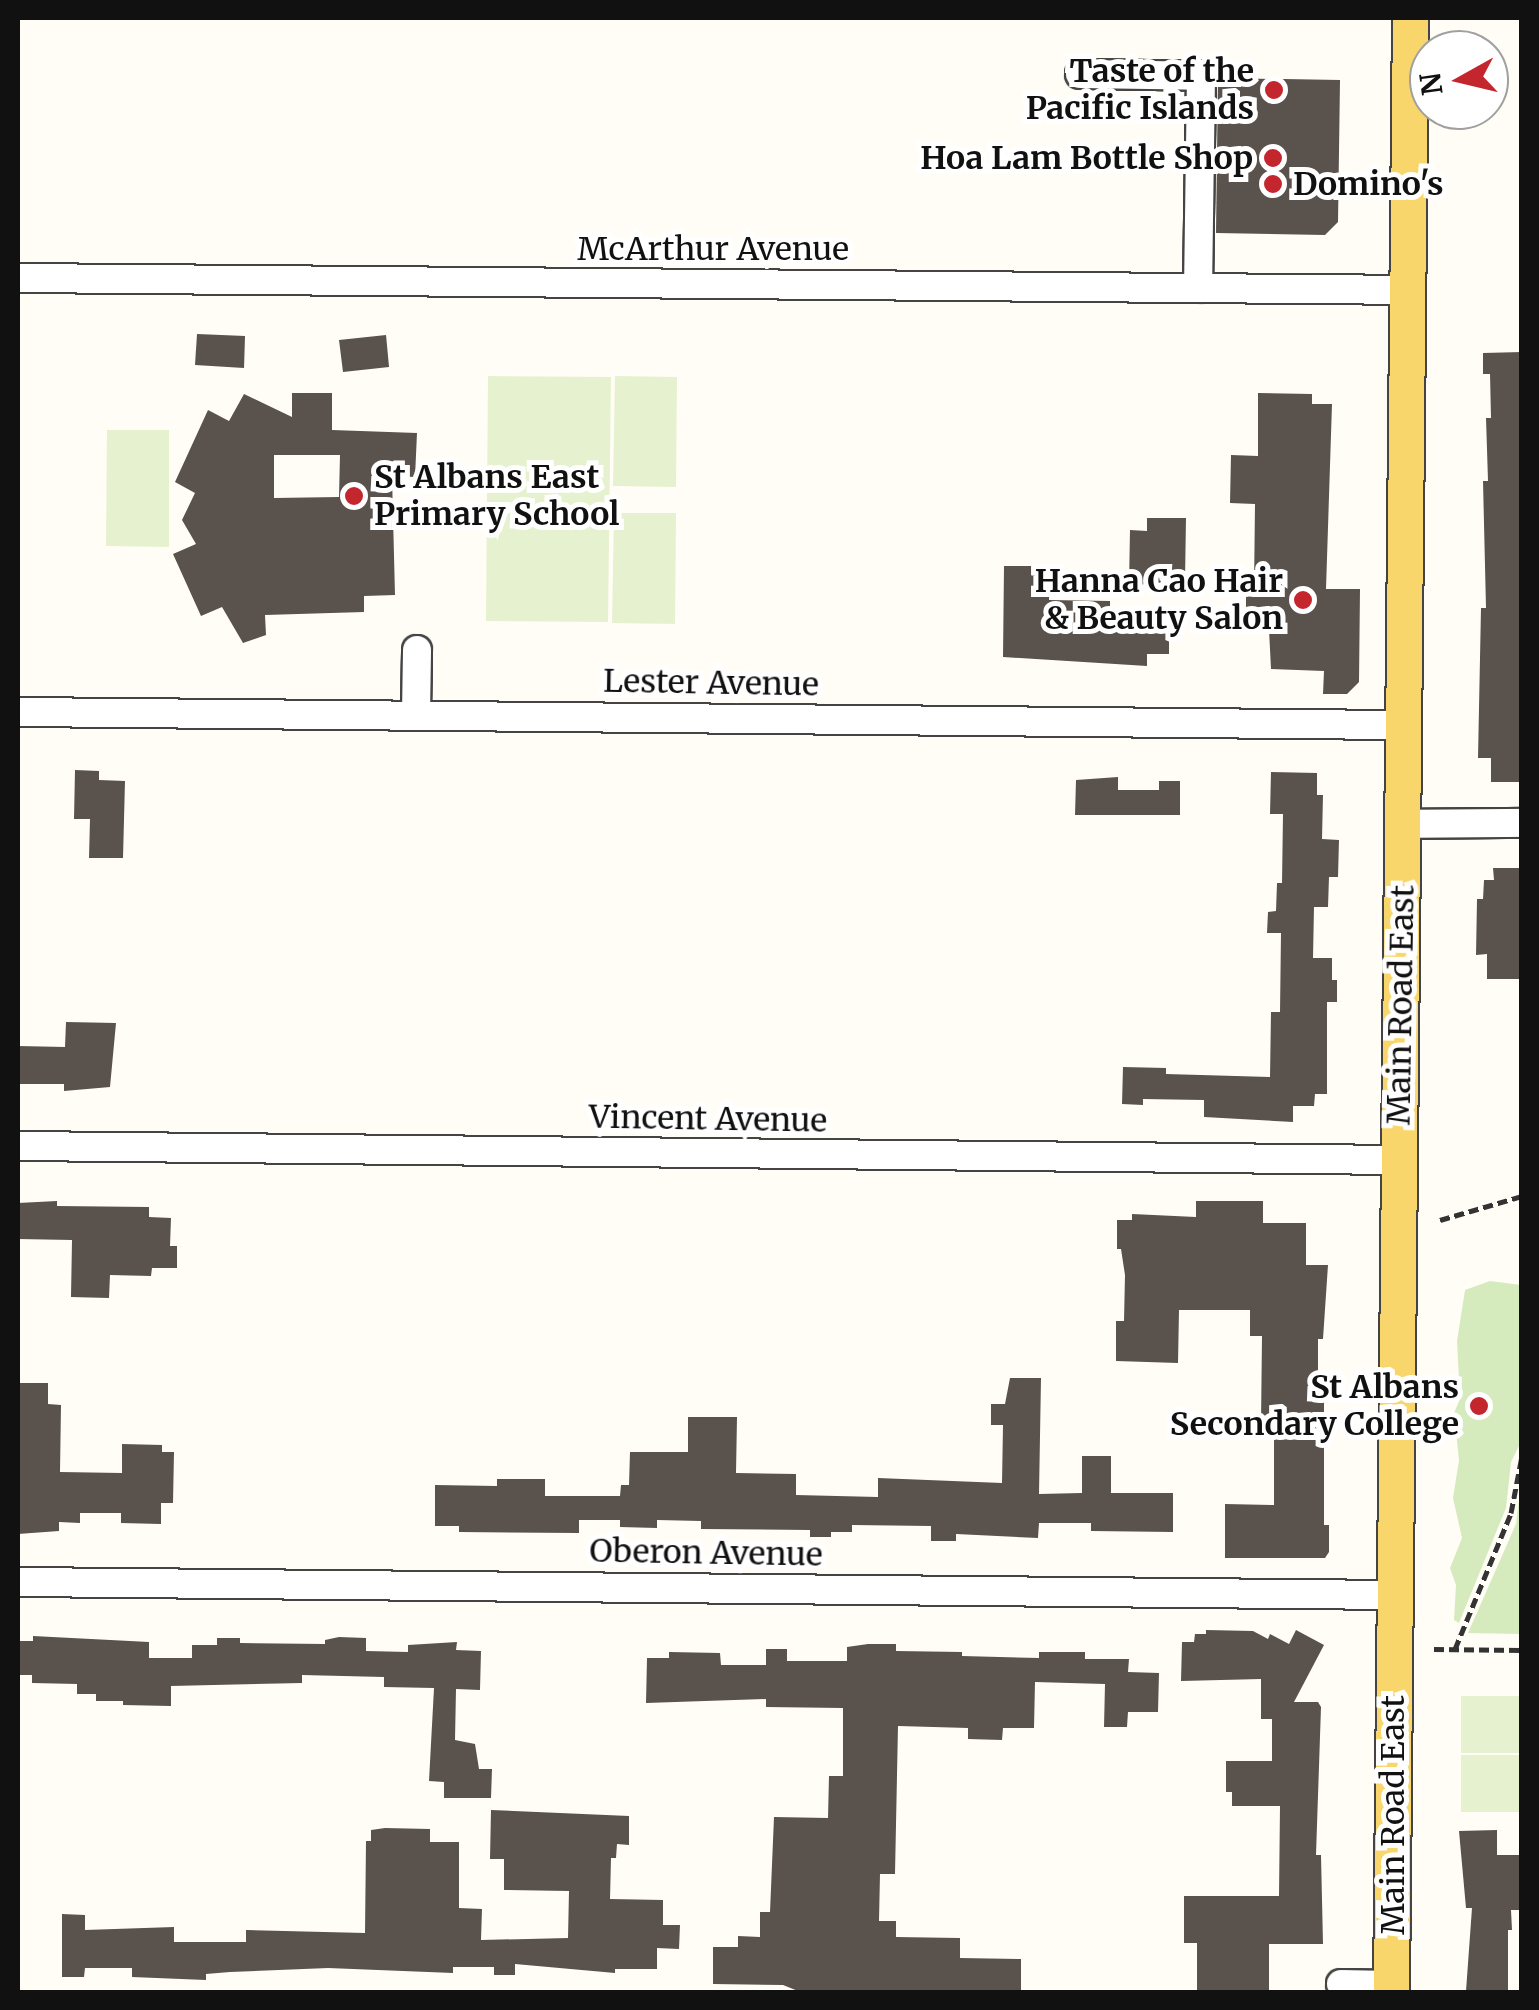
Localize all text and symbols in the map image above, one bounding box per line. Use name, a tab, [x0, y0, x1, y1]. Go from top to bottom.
north arrow	[1409, 30, 1509, 130]
place label: Taste of the Pacific Islands	[1026, 53, 1254, 128]
text: N	[1412, 70, 1451, 97]
marker: Taste of the Pacific Islands	[1263, 79, 1285, 101]
place label: Hoa Lam Bottle Shop	[920, 139, 1253, 177]
marker: Hoa Lam Bottle Shop	[1262, 147, 1284, 169]
place label: Domino's	[1293, 165, 1444, 203]
marker: Domino's	[1262, 173, 1284, 195]
street label: McArthur Avenue	[577, 230, 849, 268]
place label: St Albans East Primary School	[374, 459, 619, 534]
marker: St Albans East Primary School	[343, 485, 365, 507]
place label: Hanna Cao Hair & Beauty Salon	[1035, 563, 1283, 638]
marker: Hanna Cao Hair & Beauty Salon	[1292, 589, 1314, 611]
street label: Lester Avenue	[603, 662, 819, 704]
street label: Main Road East	[1380, 885, 1422, 1125]
street label: Vincent Avenue	[589, 1098, 827, 1140]
place label: St Albans Secondary College	[1170, 1369, 1459, 1444]
marker: St Albans Secondary College	[1468, 1395, 1490, 1417]
street label: Oberon Avenue	[589, 1532, 823, 1574]
street label: Main Road East	[1374, 1695, 1412, 1935]

